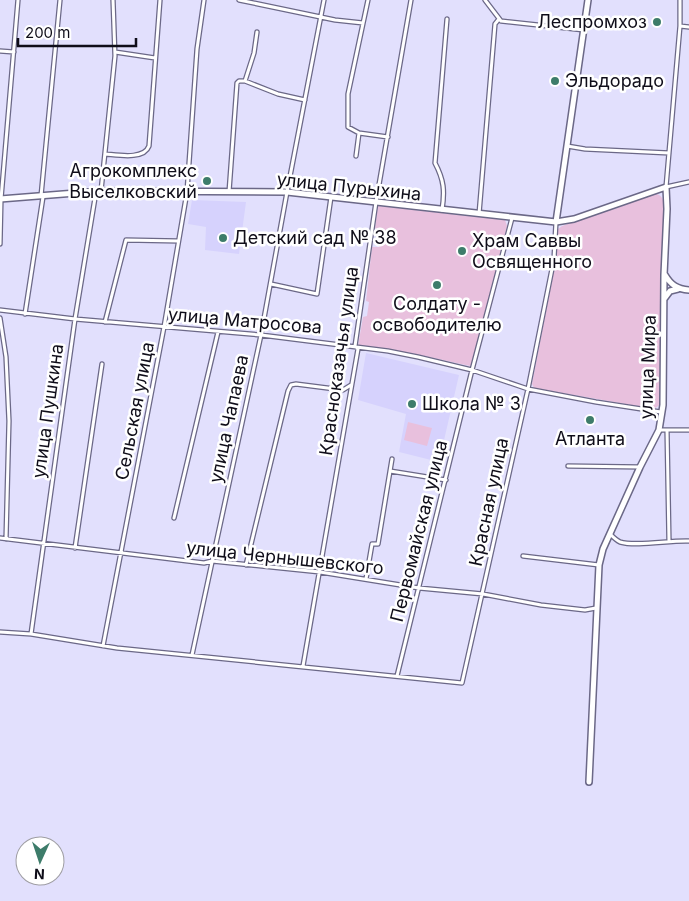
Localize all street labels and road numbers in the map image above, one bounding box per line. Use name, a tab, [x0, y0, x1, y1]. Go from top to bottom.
street label: улица Пурыхина	[276, 168, 422, 205]
street label: Красноказачья улица	[315, 265, 362, 457]
street label: улица Матросова	[167, 303, 323, 338]
street label: улица Мира	[635, 314, 660, 420]
street label: Сельская улица	[111, 340, 158, 482]
street label: улица Пушкина	[28, 342, 67, 480]
street label: улица Чапаева	[205, 353, 252, 485]
street label: Красная улица	[465, 436, 512, 568]
street label: Первомайская улица	[386, 438, 451, 624]
street label: улица Чернышевского	[185, 537, 385, 578]

